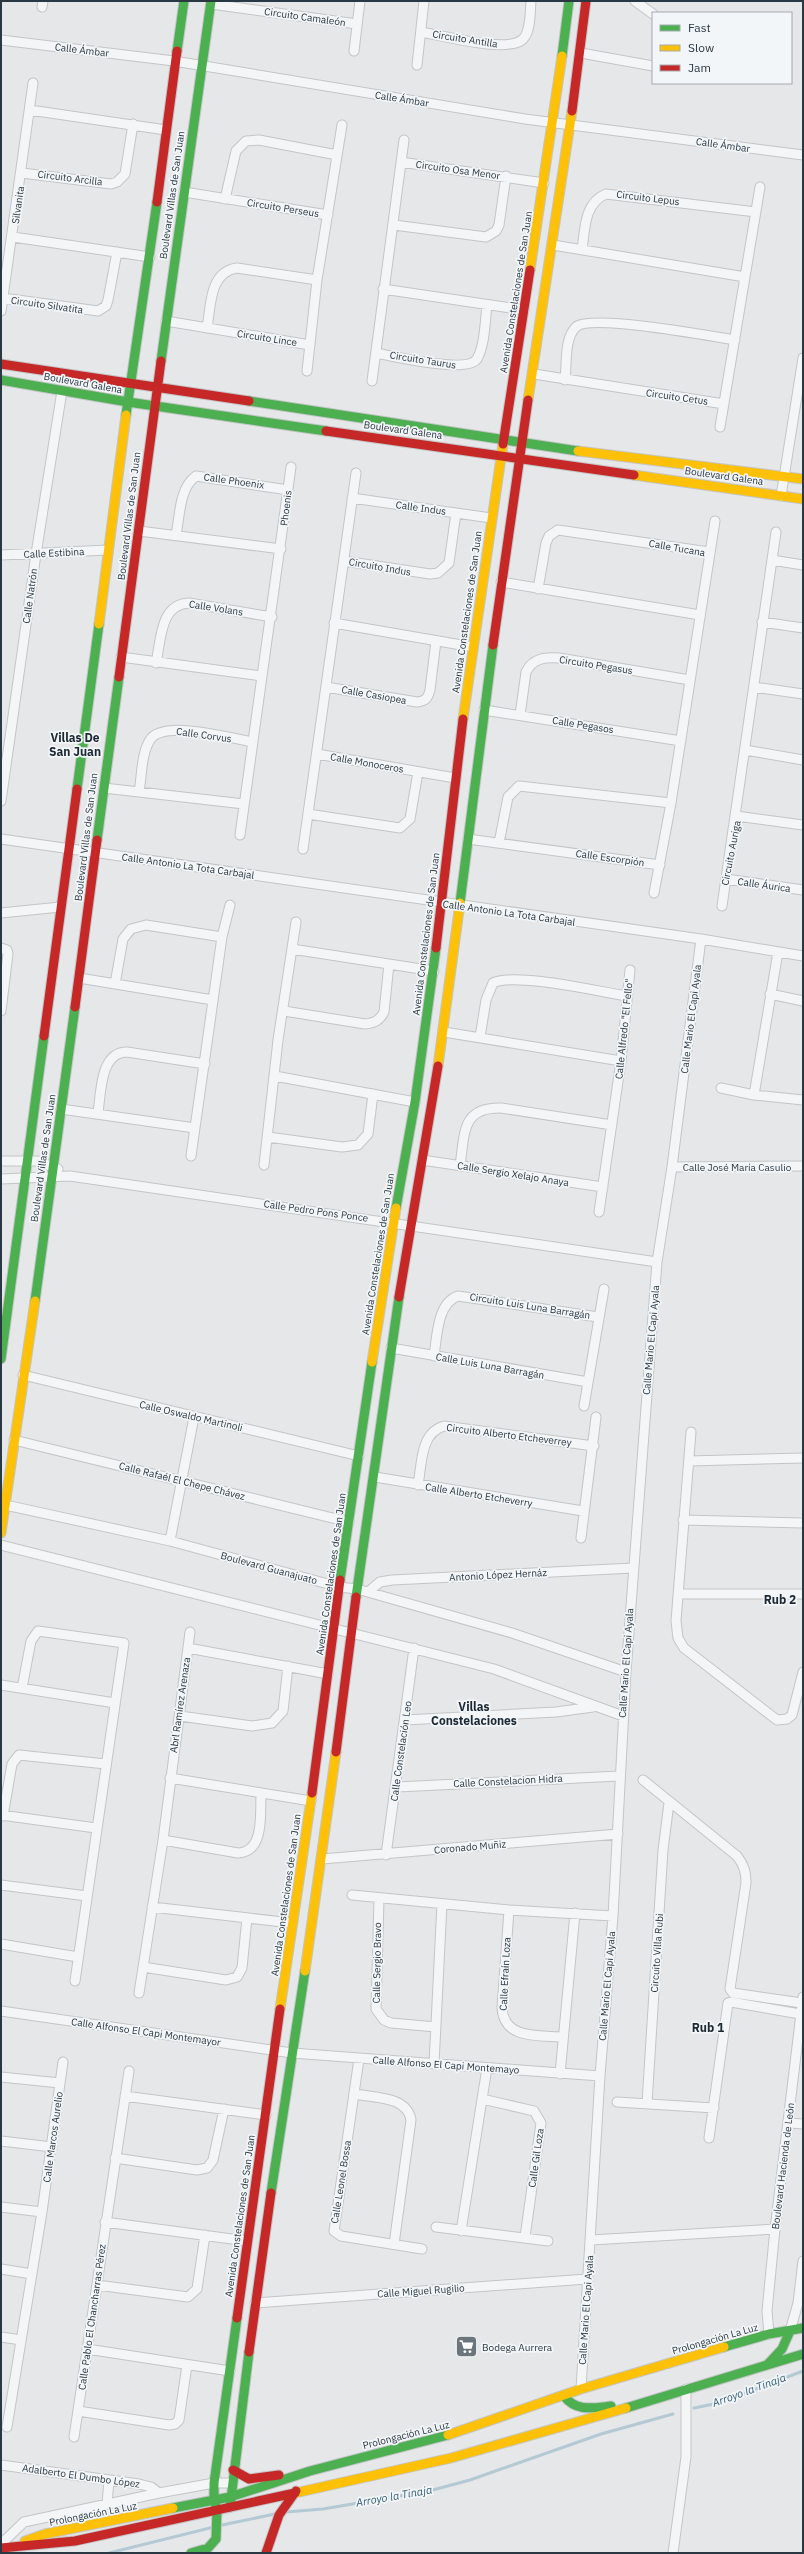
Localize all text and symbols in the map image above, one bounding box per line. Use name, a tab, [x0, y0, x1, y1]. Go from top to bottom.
street label: Circuito Camaleón	[263, 5, 347, 29]
legend	[652, 12, 792, 84]
text: Fast	[688, 20, 711, 35]
street label: Circuito Antilla	[431, 27, 499, 51]
street label: Calle Ámbar	[54, 40, 110, 60]
text: Slow	[688, 40, 714, 55]
text: Jam	[688, 60, 711, 75]
street label: Calle Ámbar	[374, 88, 430, 110]
street label: Boulevard Villas de San Juan	[157, 130, 187, 260]
street label: Calle Ámbar	[695, 135, 751, 155]
street label: Circuito Osa Menor	[415, 158, 501, 182]
street label: Circuito Arcilla	[37, 168, 104, 189]
street label: Silvanita	[9, 185, 27, 225]
street label: Circuito Lepus	[616, 188, 681, 208]
street label: Circuito Perseus	[246, 196, 320, 220]
street label: Avenida Constelaciones de San Juan	[497, 210, 535, 374]
street label: Circuito Silvatita	[10, 293, 85, 317]
street label: Circuito Lince	[236, 327, 298, 349]
street label: Circuito Taurus	[389, 348, 457, 372]
street label: Boulevard Galena	[43, 370, 124, 396]
street label: Circuito Cetus	[645, 386, 709, 408]
street label: Boulevard Galena	[363, 418, 444, 442]
street label: Boulevard Villas de San Juan	[115, 451, 143, 581]
street label: Boulevard Galena	[684, 464, 765, 488]
street label: Calle Phoenix	[203, 470, 265, 492]
street label: Phoenis	[277, 489, 295, 527]
street label: Calle Indus	[395, 498, 447, 518]
street label: Avenida Constelaciones de San Juan	[449, 530, 485, 694]
street label: Calle Tucana	[648, 537, 707, 559]
street label: Calle Estibina	[23, 545, 85, 561]
street label: Circuito Indus	[348, 555, 412, 579]
street label: Calle Natrón	[20, 568, 40, 624]
street label: Calle Volans	[188, 597, 244, 619]
street label: Circuito Pegasus	[558, 653, 634, 677]
street label: Calle Casiopea	[340, 683, 408, 707]
street label: Calle Pegasos	[551, 714, 615, 736]
street label: Calle Corvus	[175, 725, 233, 745]
district label: Villas De San Juan	[49, 730, 101, 759]
street label: Calle Monoceros	[329, 750, 405, 776]
street label: Boulevard Villas de San Juan	[72, 772, 100, 902]
street label: Circuito Auriga	[718, 819, 744, 887]
street label: Calle Escorpión	[575, 847, 645, 869]
street label: Calle Antonio La Tota Carbajal	[121, 850, 255, 882]
street label: Avenida Constelaciones de San Juan	[410, 852, 442, 1016]
street label: Calle Áurica	[737, 875, 792, 895]
street label: Calle Antonio La Tota Carbajal	[442, 897, 576, 929]
street label: Calle Mario El Capi Ayala	[678, 963, 704, 1074]
street label: Calle Alfredo "El Fello"	[612, 978, 636, 1080]
street label: Boulevard Villas de San Juan	[28, 1093, 58, 1223]
street label: Calle Sergio Xelajo Anaya	[456, 1159, 570, 1189]
street label: Calle José María Casulio	[683, 1161, 792, 1174]
street label: Avenida Constelaciones de San Juan	[359, 1172, 397, 1336]
street label: Calle Pedro Pons Ponce	[263, 1197, 370, 1225]
street label: Calle Mario El Capi Ayala	[640, 1284, 662, 1395]
street label: Circuito Luis Luna Barragán	[469, 1290, 591, 1322]
street label: Calle Luis Luna Barragán	[435, 1350, 545, 1382]
street label: Calle Oswaldo Martinoli	[138, 1398, 244, 1434]
street label: Circuito Alberto Etcheverrey	[446, 1421, 572, 1449]
street label: Calle Rafaél El Chepe Chávez	[118, 1459, 247, 1503]
street label: Calle Alberto Etcheverry	[424, 1480, 534, 1510]
street label: Avenida Constelaciones de San Juan	[313, 1492, 349, 1656]
street label: Boulevard Guanajuato	[219, 1549, 319, 1587]
street label: Antonio López Hernáz	[449, 1566, 548, 1584]
district label: Rub 2	[764, 1592, 796, 1607]
street label: Calle Mario El Capi Ayala	[616, 1607, 636, 1718]
street label: Abrl Ramírez Arenaza	[167, 1656, 193, 1754]
district label: Villas Constelaciones	[431, 1699, 517, 1728]
street label: Calle Constelación Leo	[388, 1700, 415, 1802]
street label: Calle Constelacion Hidra	[453, 1772, 564, 1790]
street label: Avenida Constelaciones de San Juan	[268, 1813, 304, 1977]
street label: Coronado Muñiz	[433, 1837, 507, 1857]
street label: Circuito Villa Rubi	[648, 1913, 666, 1993]
street label: Calle Sergio Bravo	[370, 1922, 384, 2004]
street label: Calle Mario El Capi Ayala	[596, 1930, 618, 2041]
street label: Calle Efraín Loza	[497, 1936, 513, 2011]
street label: Calle Alfonso El Capi Montemayor	[70, 2015, 222, 2049]
district label: Rub 1	[692, 2020, 724, 2035]
street label: Calle Alfonso El Capi Montemayo	[372, 2053, 520, 2077]
street label: Calle Marcos Aurelio	[40, 2090, 66, 2183]
street label: Boulevard Hacienda de León	[769, 2102, 797, 2230]
street label: Calle Gil Loza	[525, 2127, 547, 2188]
street label: Avenida Constelaciones de San Juan	[222, 2134, 258, 2298]
street label: Calle Leonel Bossa	[328, 2139, 354, 2225]
street label: Calle Pablo El Chancharras Pérez	[75, 2243, 109, 2391]
street label: Calle Mario El Capi Ayala	[576, 2254, 596, 2365]
street label: Calle Miguel Rugilio	[377, 2281, 466, 2301]
street label: Prolongación La Luz	[670, 2320, 760, 2357]
supermarket icon: Bodega Aurrera	[453, 2334, 479, 2360]
place label: Bodega Aurrera	[482, 2341, 553, 2354]
water label: Arroyo la Tinaja	[709, 2370, 788, 2410]
street label: Prolongación La Luz	[361, 2418, 451, 2452]
street label: Adalberto El Dumbo López	[21, 2461, 141, 2491]
water label: Arroyo la Tinaja	[354, 2482, 433, 2510]
street label: Prolongación La Luz	[48, 2499, 138, 2529]

